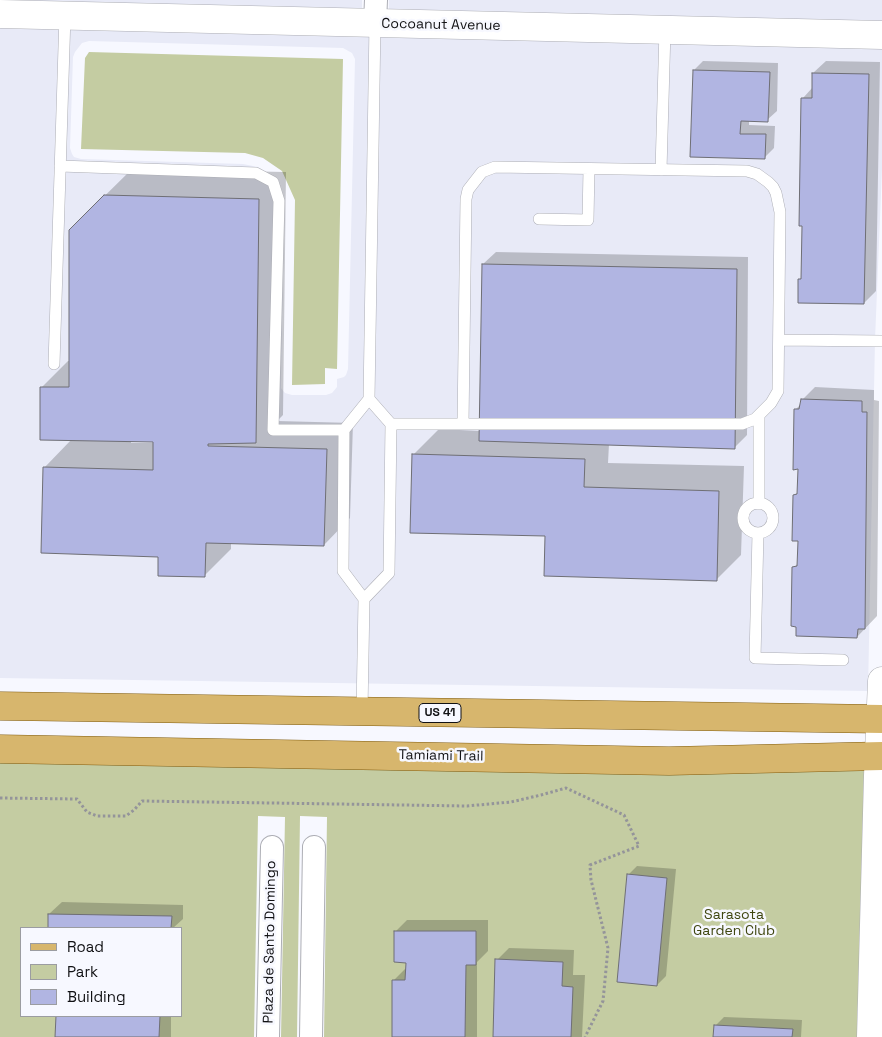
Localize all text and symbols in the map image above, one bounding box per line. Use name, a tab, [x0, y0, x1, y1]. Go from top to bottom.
street label: Cocoanut Avenue	[381, 16, 501, 34]
road number: US 41	[419, 704, 461, 722]
street label: Tamiami Trail	[398, 747, 484, 765]
street label: Plaza de Santo Domingo	[260, 860, 280, 1024]
park label: Sarasota Garden Club	[693, 907, 775, 940]
legend	[20, 927, 182, 1017]
text: Road	[67, 937, 104, 956]
text: Park	[67, 962, 98, 981]
text: Building	[67, 987, 126, 1006]

